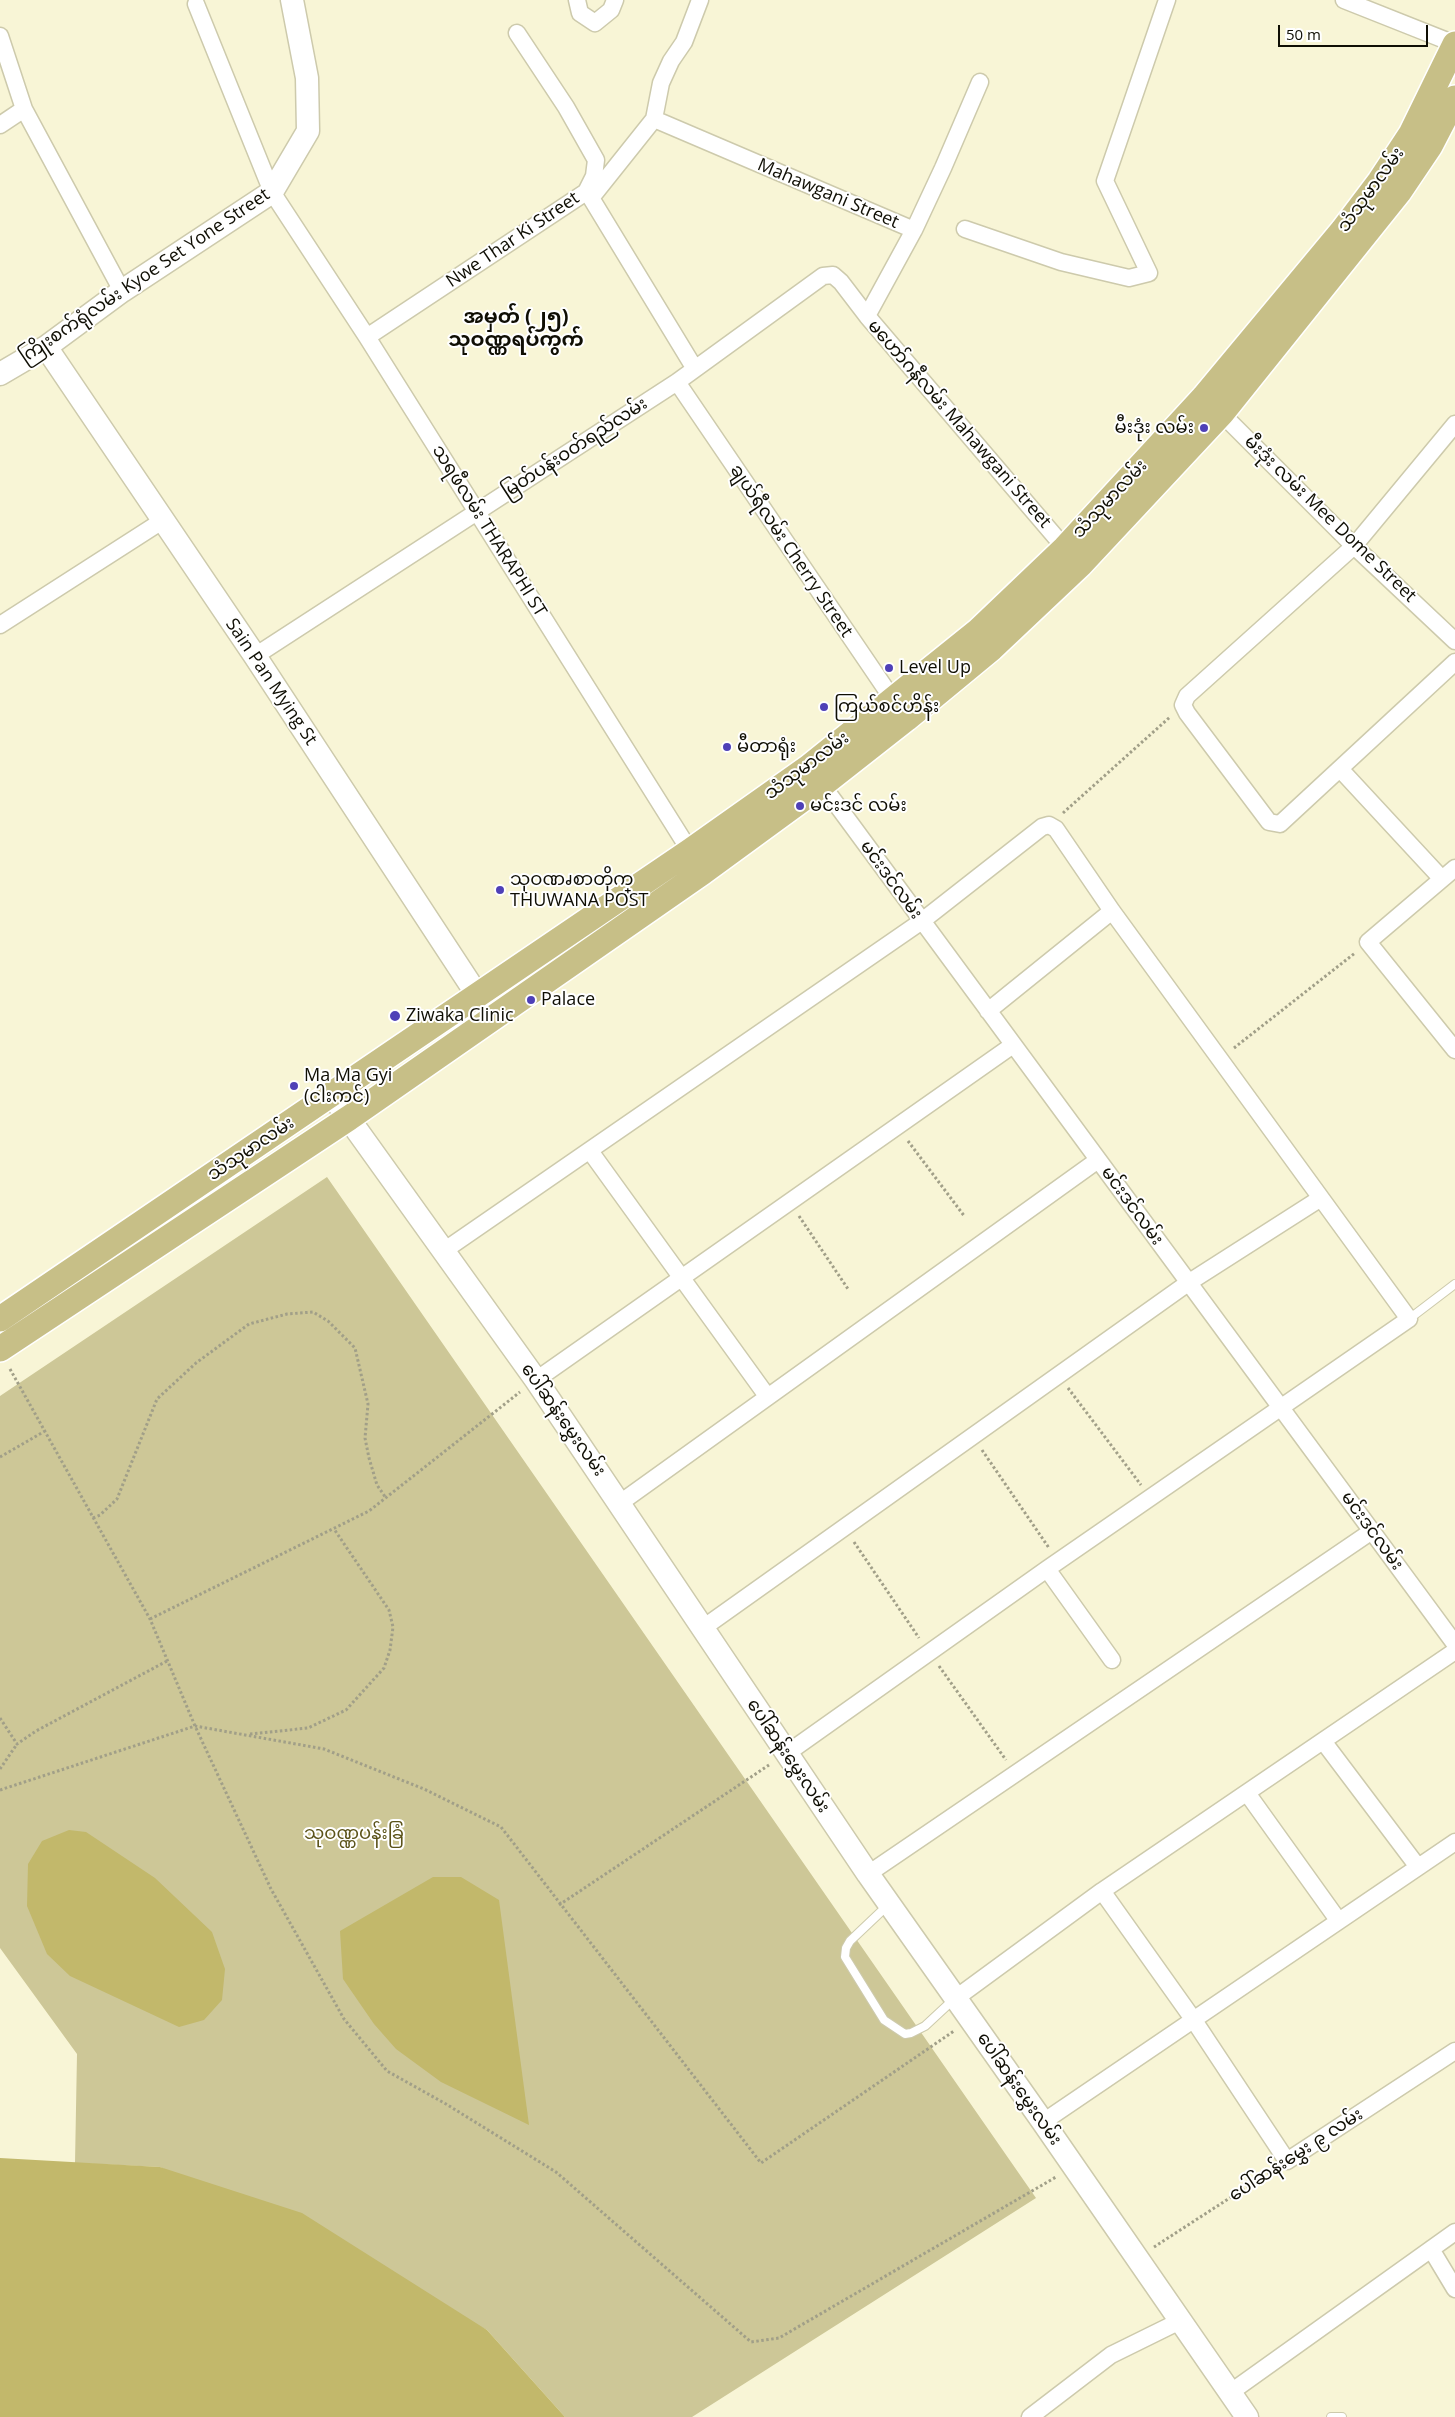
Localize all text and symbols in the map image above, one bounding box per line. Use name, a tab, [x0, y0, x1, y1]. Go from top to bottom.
scale bar	[1280, 15, 1430, 47]
text: 50 m	[1286, 24, 1321, 44]
street label: သံသုမာလမ်း	[1333, 143, 1409, 237]
street label: Mahawgani Street	[754, 154, 902, 234]
street label: ကြိုးစက်ရုံလမ်း Kyoe Set Yone Street	[16, 184, 274, 368]
street label: Nwe Thar Ki Street	[442, 187, 584, 293]
district label: အမှတ် (၂၅) သုဝဏ္ဏရပ်ကွက်	[448, 305, 584, 352]
street label: မဟော်ဂနီလမ်း Mahawgani Street	[863, 315, 1055, 533]
street label: မြတ်ပန်းဝတ်ရည်လမ်း	[498, 393, 652, 503]
place label: မီးဒုံး လမ်း	[1115, 417, 1194, 439]
marker: မီးဒုံး လမ်း	[1198, 422, 1210, 434]
street label: မီးဒုံး လမ်း Mee Dome Street	[1239, 431, 1421, 607]
street label: သရဖီလမ်း THARAPHI ST	[427, 441, 551, 621]
street label: သံသုမာလမ်း	[1068, 455, 1152, 543]
street label: ချယ်ရီလမ်း Cherry Street	[725, 460, 857, 642]
street label: Sain Pan Mying St	[221, 615, 321, 749]
place label: Level Up	[899, 657, 971, 679]
marker: Level Up	[883, 662, 895, 674]
place label: ကြယ်စင်ဟိန်း	[834, 696, 939, 718]
marker: ကြယ်စင်ဟိန်း	[818, 701, 830, 713]
street label: သံသုမာလမ်း	[761, 727, 853, 805]
place label: မီတာရုံး	[737, 736, 796, 758]
marker: မီတာရုံး	[721, 741, 733, 753]
place label: မင်းဒင် လမ်း	[810, 795, 907, 817]
marker: မင်းဒင် လမ်း	[794, 800, 806, 812]
street label: မင်းဒင်လမ်း	[855, 836, 927, 924]
place label: သုဝဏၧစာတိုက္ THUWANA POST	[510, 869, 649, 912]
marker: သုဝဏၧစာတိုက္ THUWANA POST	[494, 884, 506, 896]
place label: Palace	[541, 989, 595, 1011]
marker: Palace	[525, 994, 537, 1006]
place label: Ziwaka Clinic	[406, 1005, 514, 1027]
marker: Ziwaka Clinic	[388, 1009, 402, 1023]
place label: Ma Ma Gyi (ငါးကင်)	[304, 1065, 392, 1108]
marker: Ma Ma Gyi (ငါးကင်)	[288, 1080, 300, 1092]
street label: သံသုမာလမ်း	[204, 1112, 298, 1186]
street label: မင်းဒင်လမ်း	[1096, 1162, 1168, 1250]
street label: ပေါ်ဆန်းမွှေးလမ်း	[516, 1359, 610, 1481]
street label: မင်းဒင်လမ်း	[1336, 1487, 1408, 1575]
street label: ပေါ်ဆန်းမွှေးလမ်း	[742, 1695, 834, 1817]
park label: သုဝဏ္ဏပန်းခြံ	[304, 1823, 404, 1845]
street label: ပေါ်ဆန်းမွှေးလမ်း	[972, 2028, 1066, 2150]
street label: ပေါ်ဆန်းမွှေး ၉ လမ်း	[1225, 2104, 1367, 2206]

